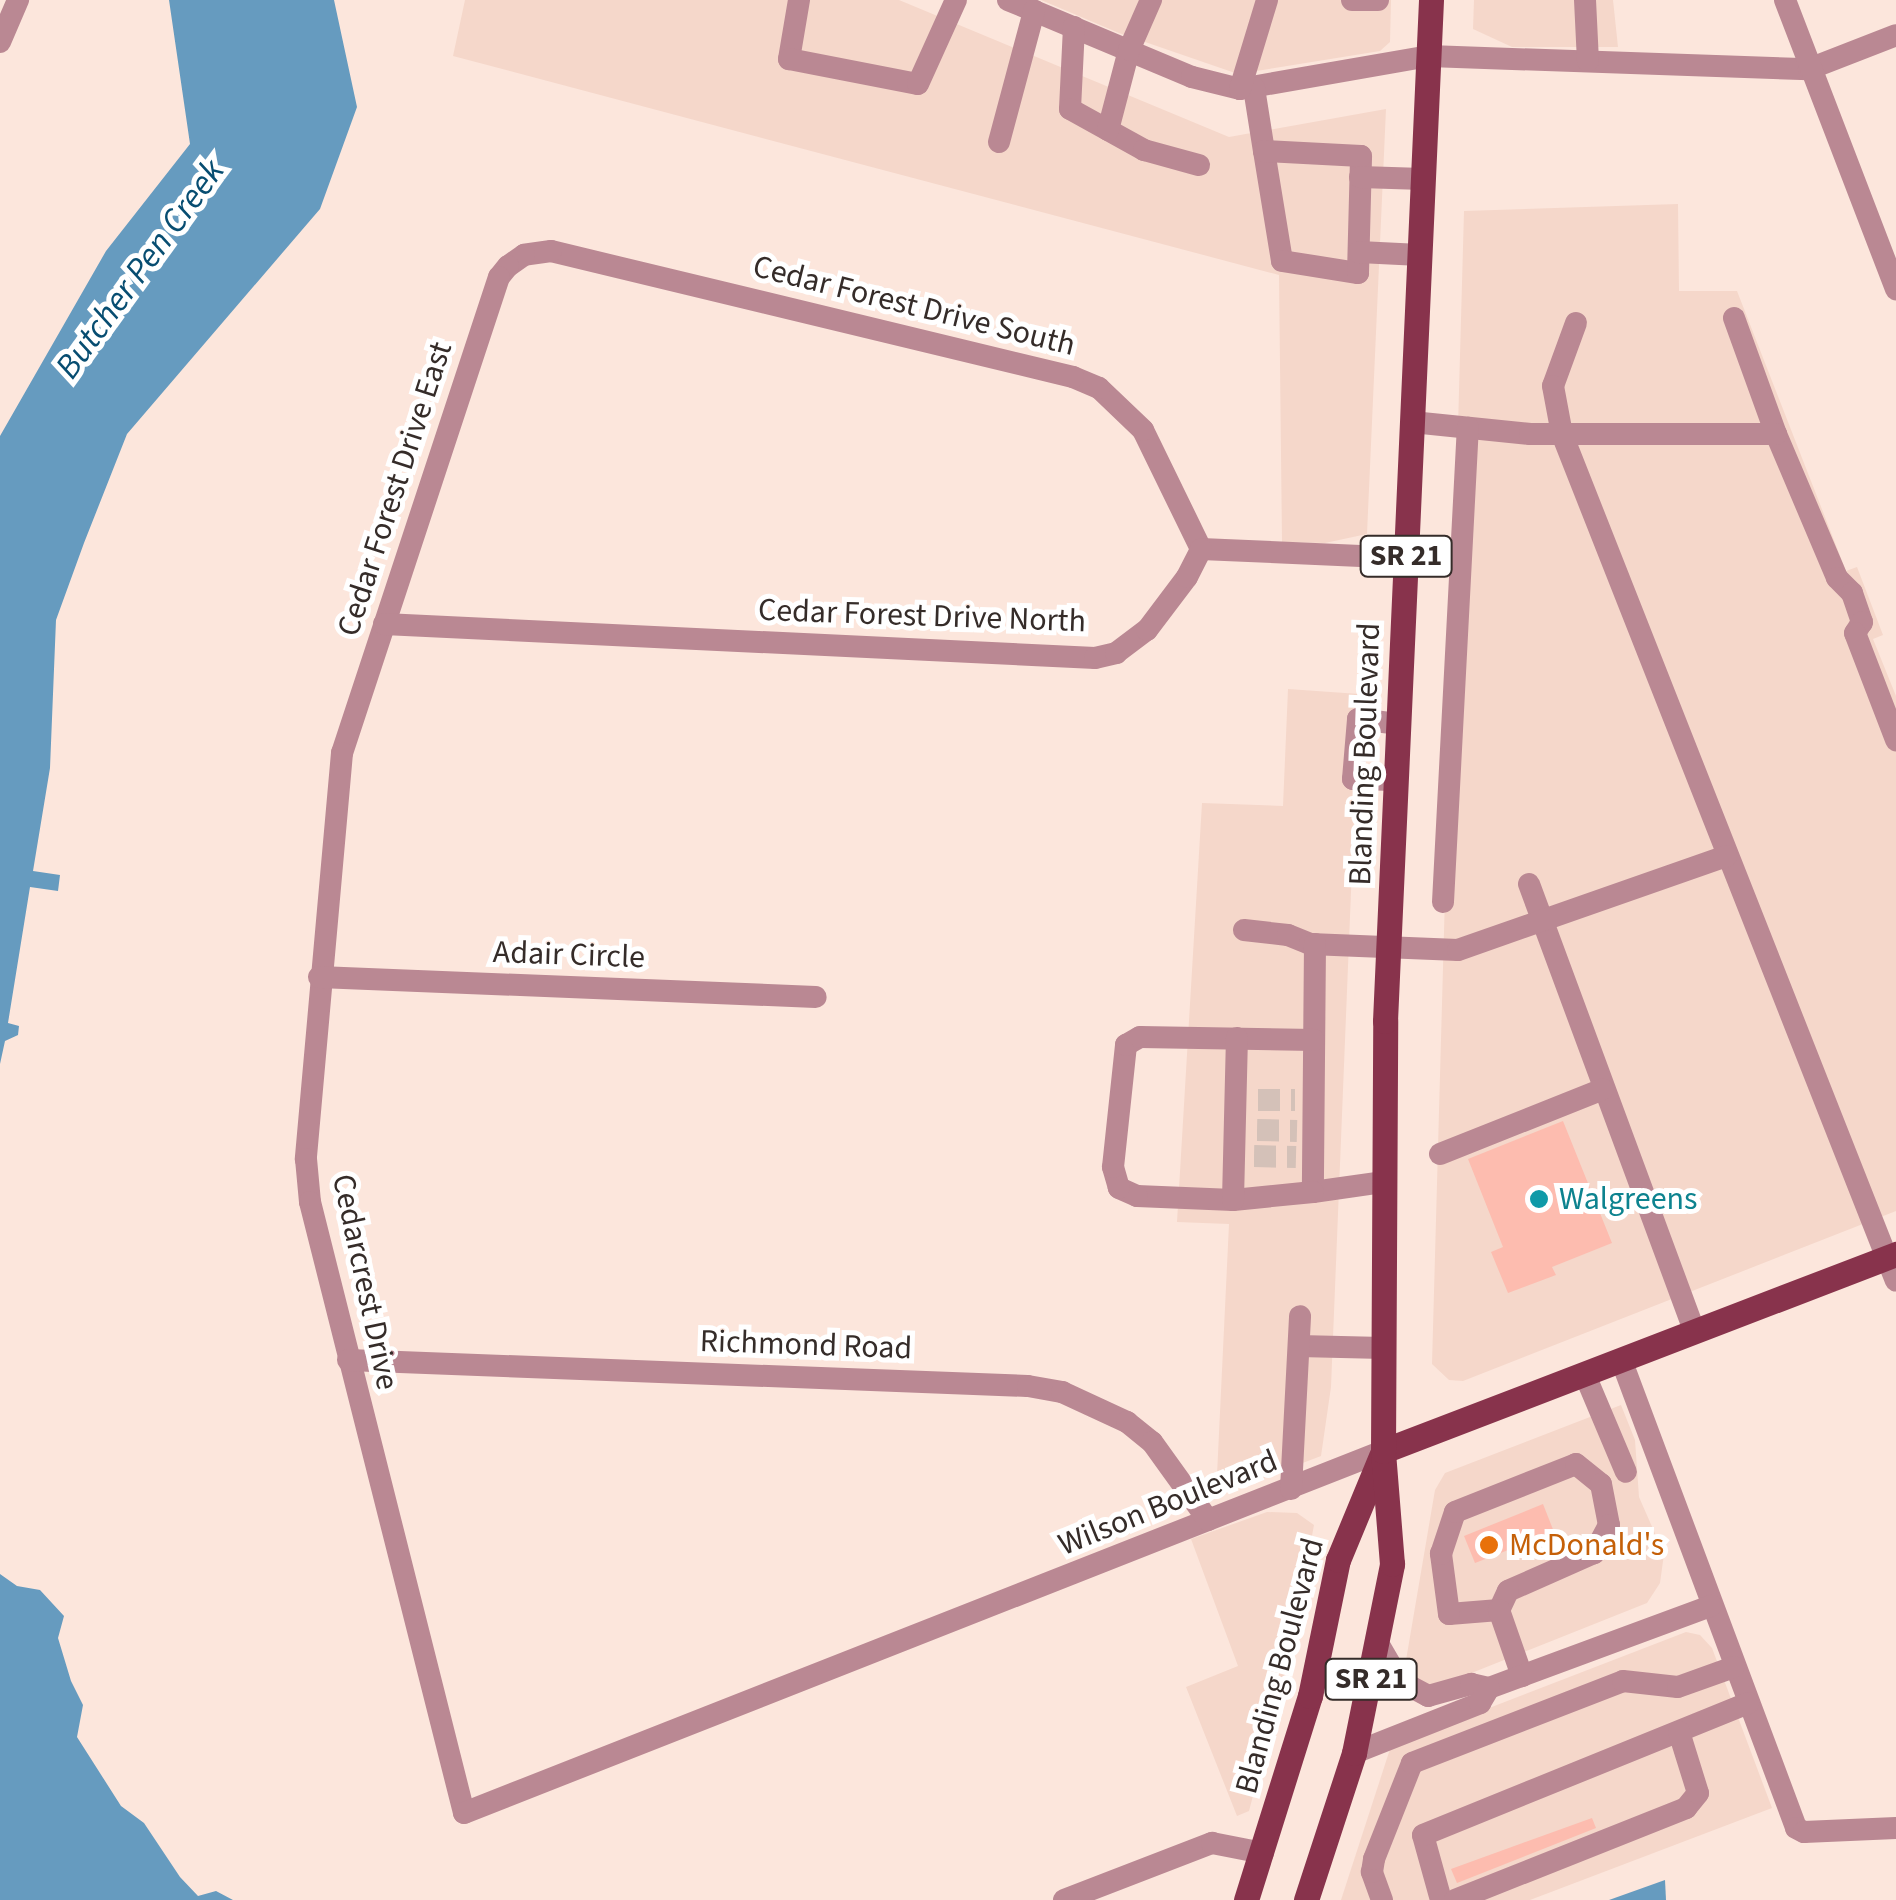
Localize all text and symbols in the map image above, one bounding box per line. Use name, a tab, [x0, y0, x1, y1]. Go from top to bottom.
water label: Butcher Pen Creek	[46, 151, 234, 387]
street label: Cedar Forest Drive South	[749, 247, 1079, 365]
street label: Cedar Forest Drive East	[329, 337, 461, 641]
road number: SR 21	[1358, 531, 1454, 581]
street label: Cedar Forest Drive North	[757, 591, 1087, 641]
street label: Blanding Boulevard	[1341, 622, 1389, 886]
street label: Adair Circle	[492, 933, 646, 977]
street label: Cedarcrest Drive	[323, 1171, 407, 1393]
place label: Walgreens	[1559, 1180, 1697, 1218]
marker: Walgreens	[1528, 1188, 1550, 1210]
street label: Richmond Road	[699, 1322, 913, 1368]
street label: Wilson Boulevard	[1053, 1442, 1283, 1564]
place label: McDonald's	[1509, 1526, 1664, 1564]
street label: Blanding Boulevard	[1227, 1534, 1333, 1798]
marker: McDonald's	[1478, 1534, 1500, 1556]
road number: SR 21	[1324, 1654, 1418, 1704]

